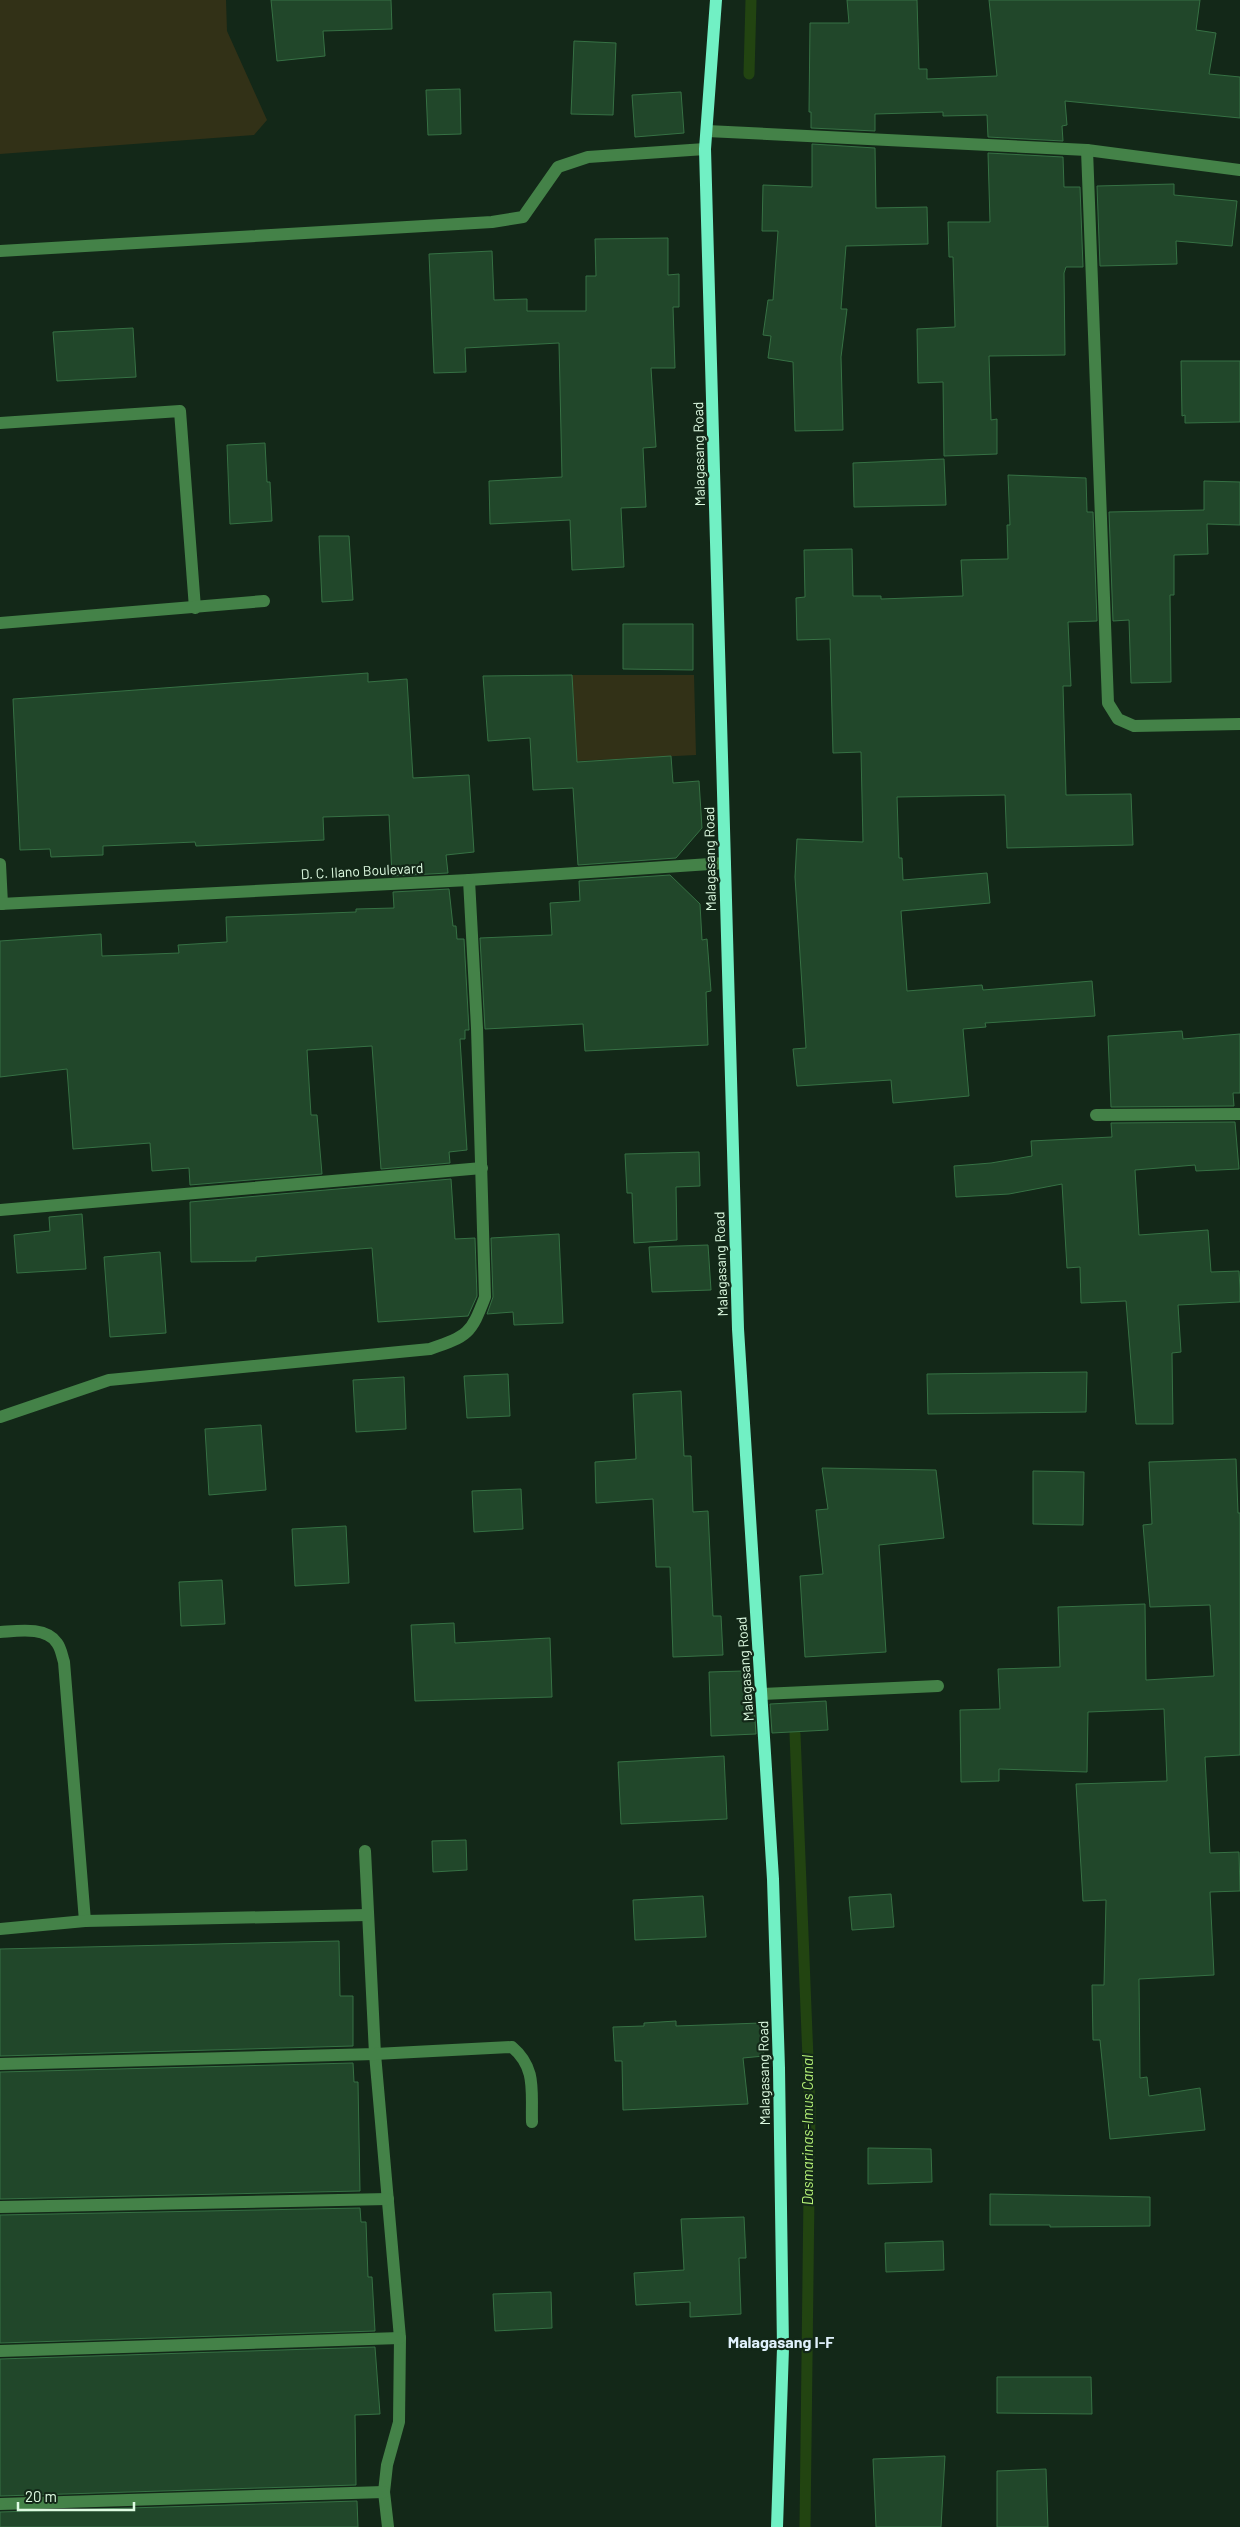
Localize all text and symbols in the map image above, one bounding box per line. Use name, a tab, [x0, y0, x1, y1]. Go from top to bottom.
street label: Malagasang Road	[689, 401, 708, 507]
street label: Malagasang Road	[700, 806, 719, 912]
street label: D. C. Ilano Boulevard	[300, 859, 424, 882]
street label: Malagasang Road	[710, 1211, 731, 1317]
street label: Malagasang Road	[732, 1616, 757, 1722]
street label: Malagasang Road	[754, 2020, 773, 2126]
water label: Dasmarinas-Imus Canal	[798, 2054, 816, 2205]
district label: Malagasang I-F	[728, 2332, 834, 2351]
scale bar	[18, 2480, 134, 2512]
text: 20 m	[25, 2487, 57, 2505]

